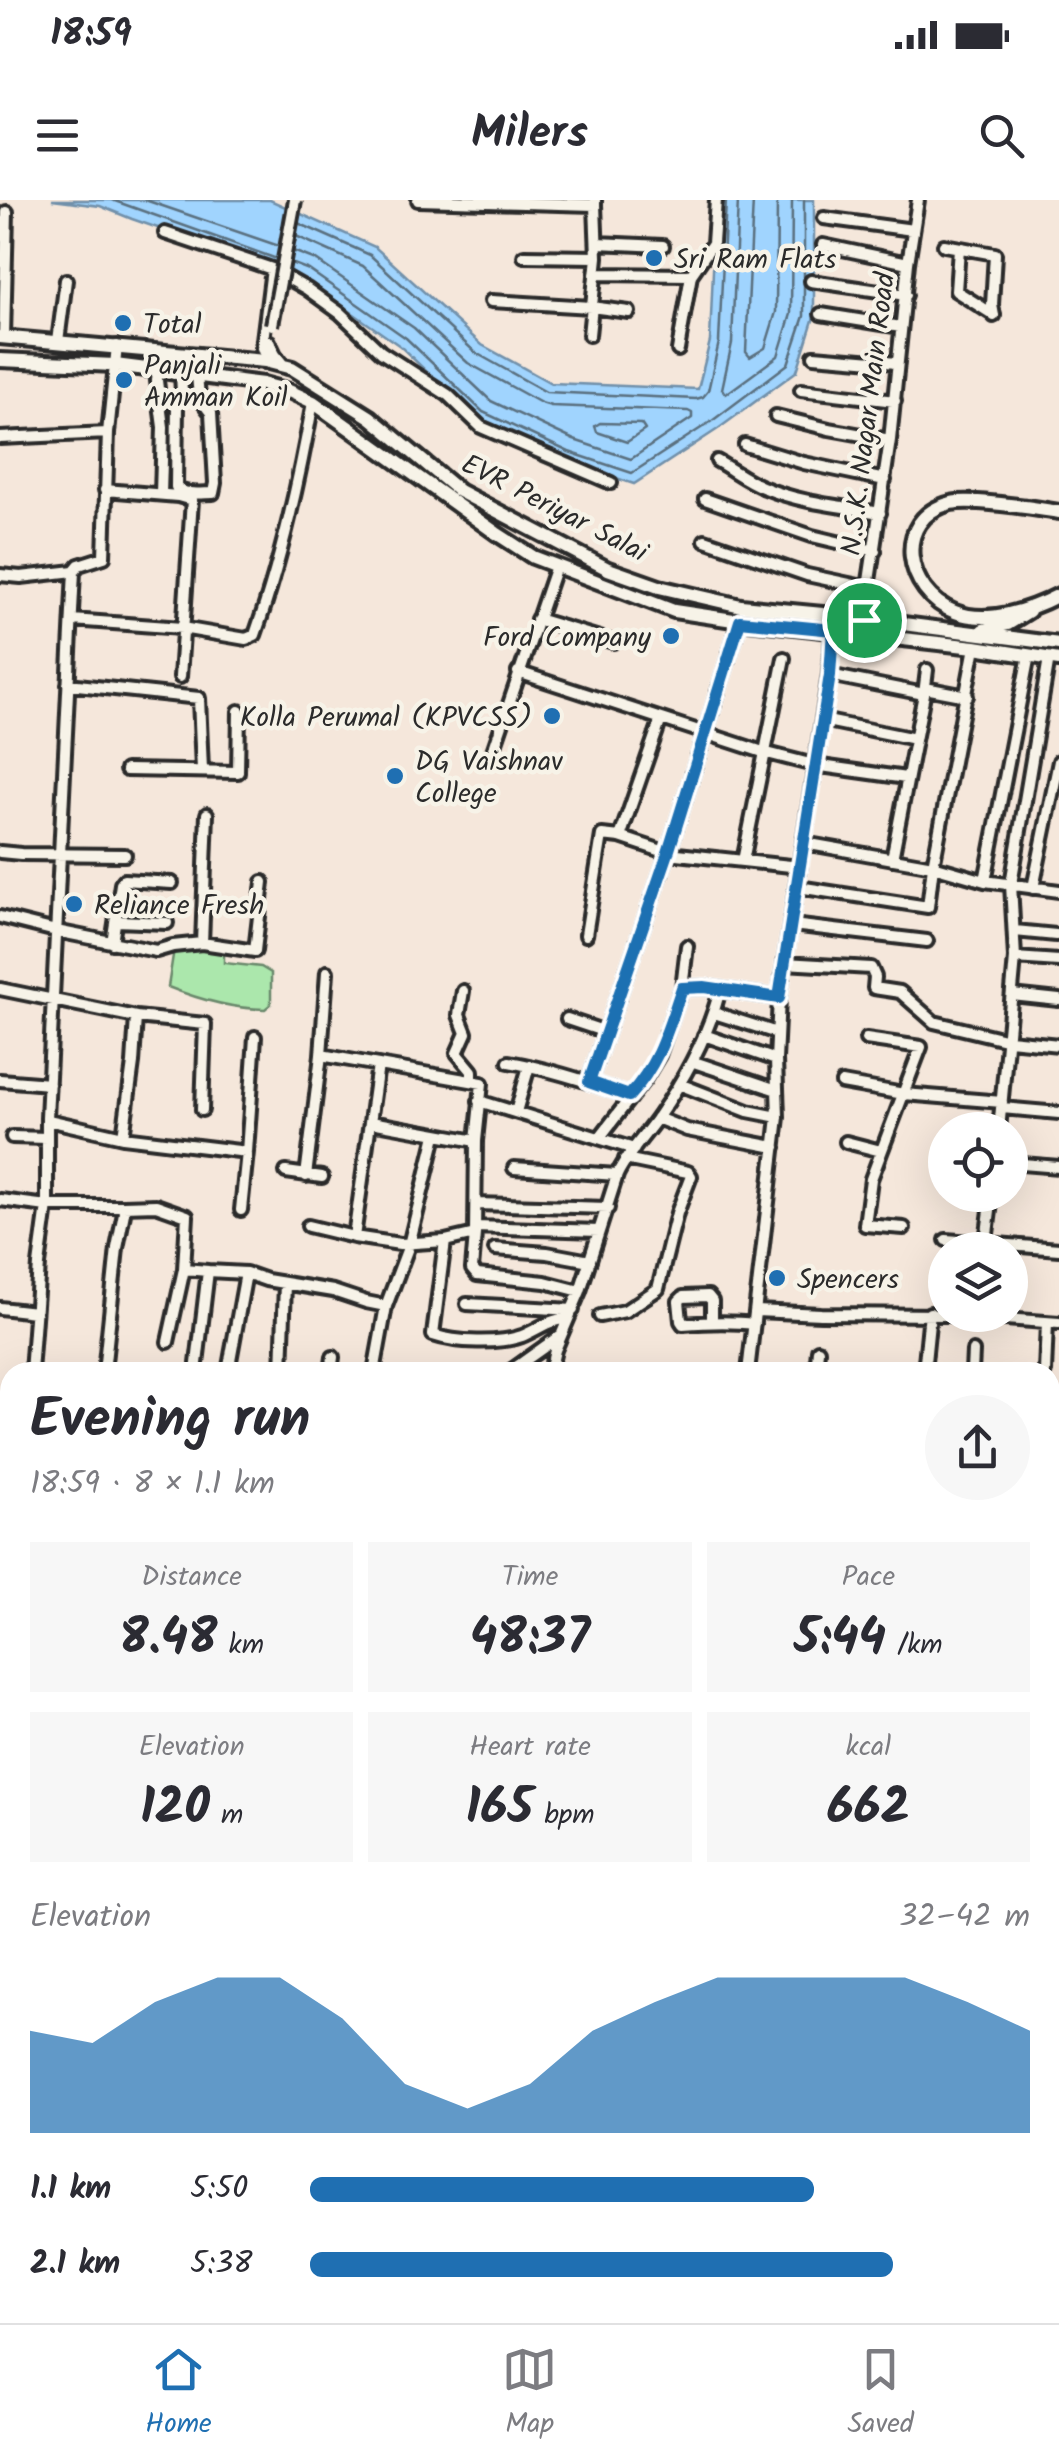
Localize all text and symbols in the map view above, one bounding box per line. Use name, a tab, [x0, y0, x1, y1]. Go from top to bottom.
text: 18:59	[50, 5, 132, 65]
text: Milers	[471, 99, 588, 171]
icon: menu	[30, 108, 85, 163]
icon: search	[974, 108, 1029, 163]
place label: Sri Ram Flats	[674, 238, 837, 283]
marker: Sri Ram Flats	[643, 247, 665, 269]
street label: N.S.K. Nagar Main Road	[830, 269, 909, 558]
place label: Total	[143, 303, 202, 348]
marker: Total	[112, 312, 134, 334]
place label: Panjali Amman Koil	[144, 344, 288, 421]
marker: Panjali Amman Koil	[113, 369, 135, 391]
street label: EVR Periyar Salai	[453, 443, 656, 576]
pin	[822, 578, 907, 663]
icon: arrive	[837, 593, 892, 648]
place label: Ford Company	[483, 616, 652, 661]
marker: Ford Company	[660, 625, 682, 647]
place label: Kolla Perumal (KPVCSS)	[240, 696, 532, 741]
marker: Kolla Perumal (KPVCSS)	[541, 705, 563, 727]
place label: DG Vaishnav College	[415, 740, 563, 817]
marker: DG Vaishnav College	[384, 765, 406, 787]
place label: Reliance Fresh	[94, 884, 264, 929]
marker: Reliance Fresh	[63, 893, 85, 915]
map controls	[928, 1112, 1028, 1332]
button: locate	[928, 1112, 1028, 1212]
button: layers	[928, 1232, 1028, 1332]
place label: Spencers	[797, 1258, 899, 1303]
marker: Spencers	[766, 1267, 788, 1289]
text: Evening run	[30, 1378, 310, 1465]
button: share	[925, 1395, 1030, 1500]
text: 18:59 · 8 × 1.1 km	[30, 1459, 275, 1510]
text: Distance	[141, 1555, 242, 1600]
text: Time	[502, 1555, 558, 1600]
text: Pace	[842, 1555, 895, 1600]
text: 8.48	[119, 1600, 217, 1680]
text: 48:37	[470, 1600, 590, 1680]
text: 5:44	[794, 1600, 886, 1680]
text: km	[217, 1623, 264, 1668]
text: /km	[886, 1623, 943, 1668]
text: Elevation	[139, 1725, 245, 1770]
text: Heart rate	[469, 1725, 591, 1770]
text: kcal	[846, 1725, 891, 1770]
text: 120	[140, 1770, 210, 1850]
text: 165	[465, 1770, 533, 1850]
text: 662	[827, 1770, 910, 1850]
text: m	[210, 1793, 243, 1838]
text: bpm	[533, 1793, 595, 1838]
text: Elevation	[30, 1892, 151, 1943]
text: 32–42 m	[899, 1892, 1030, 1943]
text: 1.1 km	[30, 2164, 111, 2215]
text: 5:50	[190, 2164, 248, 2215]
text: 2.1 km	[30, 2239, 120, 2290]
text: 5:38	[190, 2239, 253, 2290]
tab: Home	[145, 2342, 212, 2447]
tab: Map	[502, 2342, 557, 2447]
tab: Saved	[847, 2342, 914, 2447]

